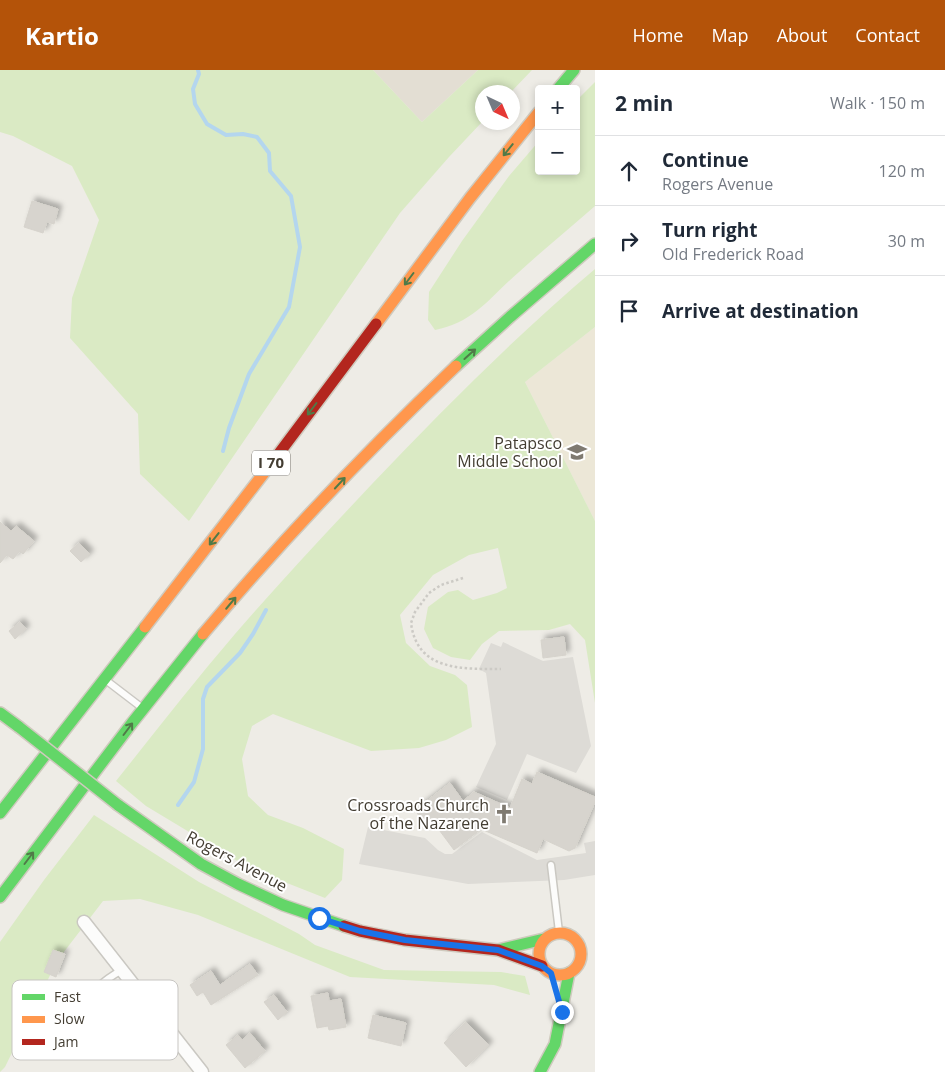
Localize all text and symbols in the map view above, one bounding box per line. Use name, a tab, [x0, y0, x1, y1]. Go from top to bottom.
text: Kartio	[25, 19, 99, 52]
text: Home	[633, 23, 683, 47]
text: Map	[711, 23, 749, 47]
text: About	[777, 23, 827, 47]
text: Contact	[855, 23, 920, 47]
north arrow	[475, 85, 520, 130]
map controls	[535, 85, 580, 175]
button: +	[535, 85, 580, 130]
text: 2 min	[615, 89, 673, 117]
text: Walk · 150 m	[830, 92, 925, 114]
button: −	[535, 130, 580, 175]
one-way arrow	[502, 143, 513, 156]
text: Continue	[662, 147, 749, 173]
icon: ahead	[615, 157, 643, 185]
text: 120 m	[879, 160, 925, 182]
text: Rogers Avenue	[662, 173, 773, 195]
text: Turn right	[662, 217, 757, 243]
icon: right	[615, 227, 643, 255]
text: 30 m	[888, 230, 925, 252]
text: Old Frederick Road	[662, 243, 804, 265]
one-way arrow	[404, 272, 414, 286]
icon: arrive	[615, 297, 643, 325]
text: Arrive at destination	[662, 298, 859, 324]
one-way arrow	[464, 348, 477, 360]
one-way arrow	[307, 402, 317, 416]
place label: Patapsco Middle School	[457, 432, 562, 472]
school or university icon: Patapsco Middle School	[566, 441, 588, 463]
road number: I 70	[252, 450, 290, 476]
one-way arrow	[334, 476, 346, 489]
one-way arrow	[209, 532, 220, 545]
one-way arrow	[225, 597, 236, 610]
one-way arrow	[123, 723, 134, 736]
place label: Crossroads Church of the Nazarene	[347, 794, 489, 834]
church icon: Crossroads Church of the Nazarene	[493, 803, 515, 825]
street label: Rogers Avenue	[183, 825, 291, 897]
one-way arrow	[24, 852, 35, 865]
route start	[308, 907, 331, 930]
legend	[12, 980, 178, 1060]
text: Fast	[54, 987, 81, 1006]
route end	[551, 1001, 574, 1024]
text: Slow	[54, 1009, 85, 1028]
text: Jam	[52, 1032, 79, 1051]

